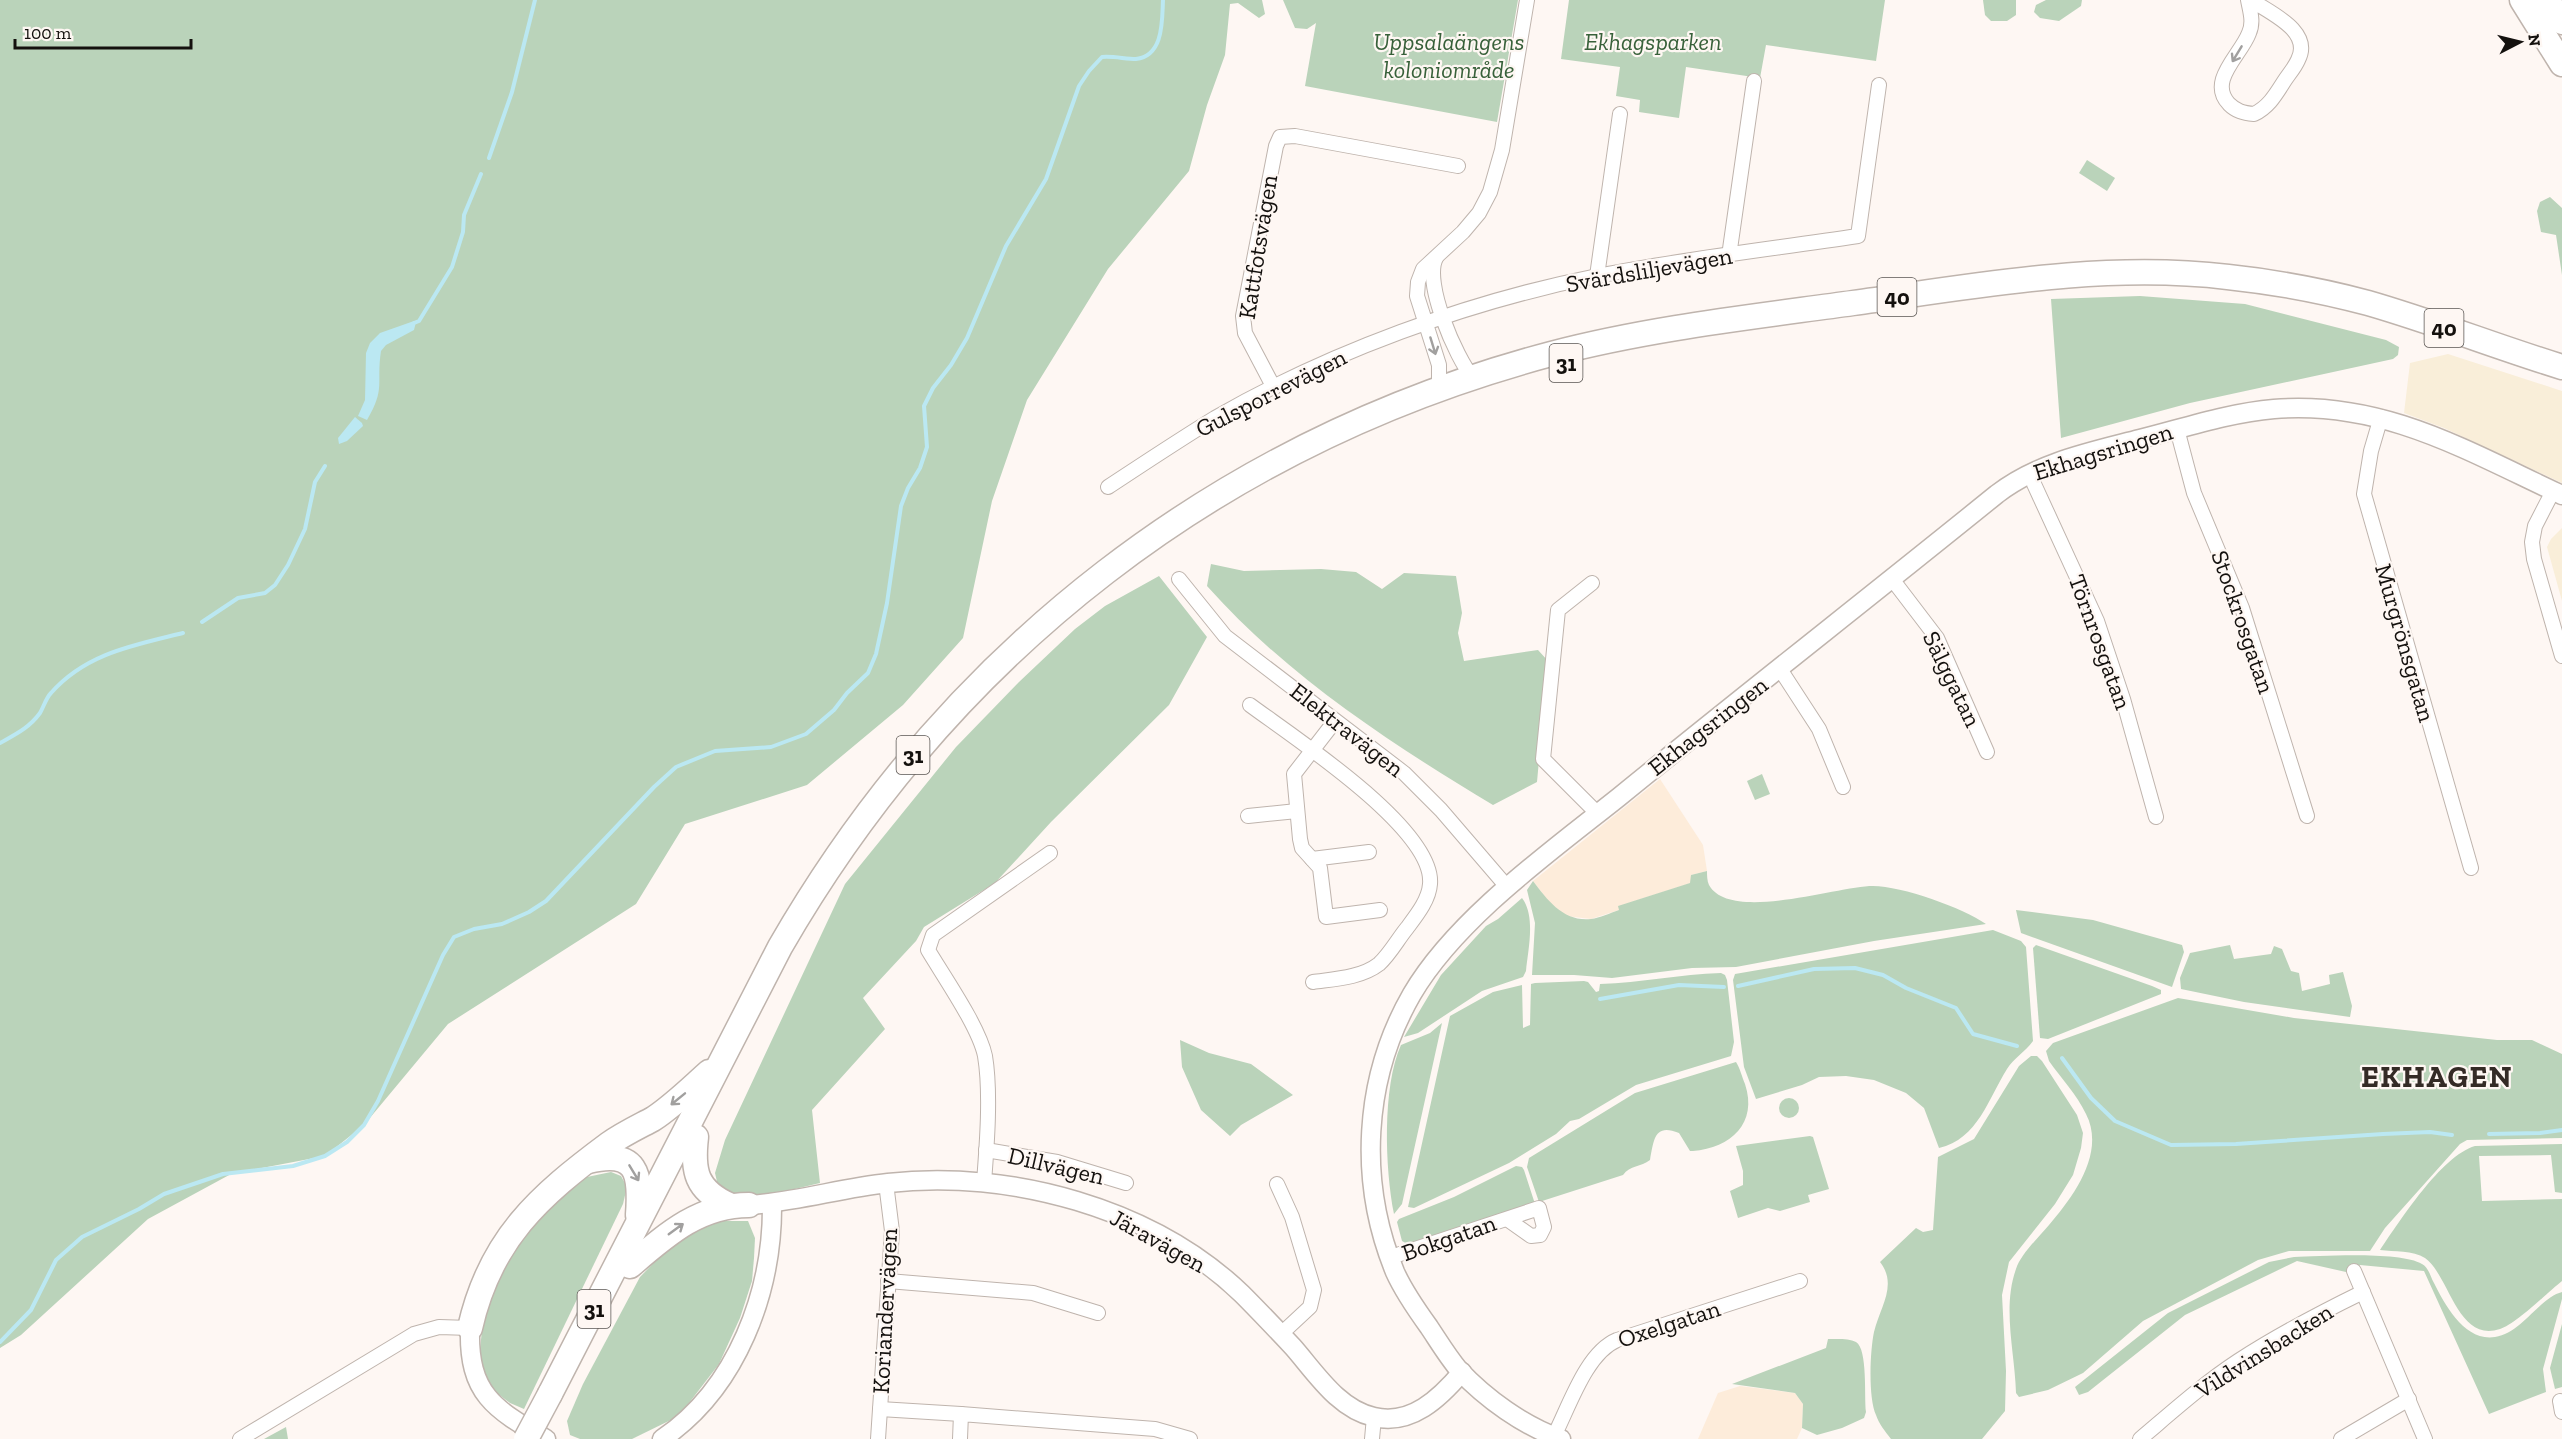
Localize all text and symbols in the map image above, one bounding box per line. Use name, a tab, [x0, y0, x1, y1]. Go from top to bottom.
scale bar	[15, 12, 190, 50]
north arrow	[2490, 12, 2550, 72]
text: 100 m	[24, 22, 72, 44]
park label: Uppsalaängens koloniområde	[1373, 27, 1525, 84]
park label: Ekhagsparken	[1584, 27, 1722, 56]
text: N	[2524, 33, 2545, 47]
one-way arrow	[2230, 45, 2242, 62]
street label: Kattfotsvägen	[1232, 172, 1283, 321]
street label: Svärdsliljevägen	[1563, 241, 1735, 298]
road number: 40	[1878, 278, 1916, 316]
road number: 40	[2424, 309, 2464, 347]
one-way arrow	[1428, 336, 1439, 355]
street label: Gulsporrevägen	[1190, 342, 1351, 443]
road number: 31	[1550, 344, 1582, 382]
street label: Ekhagsringen	[2030, 417, 2176, 486]
street label: Stockrosgatan	[2205, 546, 2282, 697]
street label: Murgrönsgatan	[2369, 561, 2442, 725]
street label: Törnrosgatan	[2063, 570, 2138, 713]
street label: Sälggatan	[1917, 626, 1988, 732]
street label: Ekhagsringen	[1642, 670, 1774, 781]
street label: Elektravägen	[1285, 676, 1410, 783]
road number: 31	[896, 736, 930, 774]
district label: EKHAGEN	[2361, 1059, 2513, 1095]
one-way arrow	[670, 1093, 686, 1106]
street label: Dillvägen	[1005, 1140, 1107, 1191]
one-way arrow	[628, 1165, 640, 1182]
street label: Järavägen	[1105, 1202, 1211, 1279]
street label: Bokgatan	[1398, 1208, 1500, 1267]
one-way arrow	[667, 1223, 683, 1235]
street label: Koriandervägen	[866, 1227, 903, 1395]
road number: 31	[578, 1290, 610, 1328]
street label: Oxelgatan	[1614, 1293, 1724, 1354]
street label: Vildvinsbacken	[2189, 1297, 2338, 1405]

